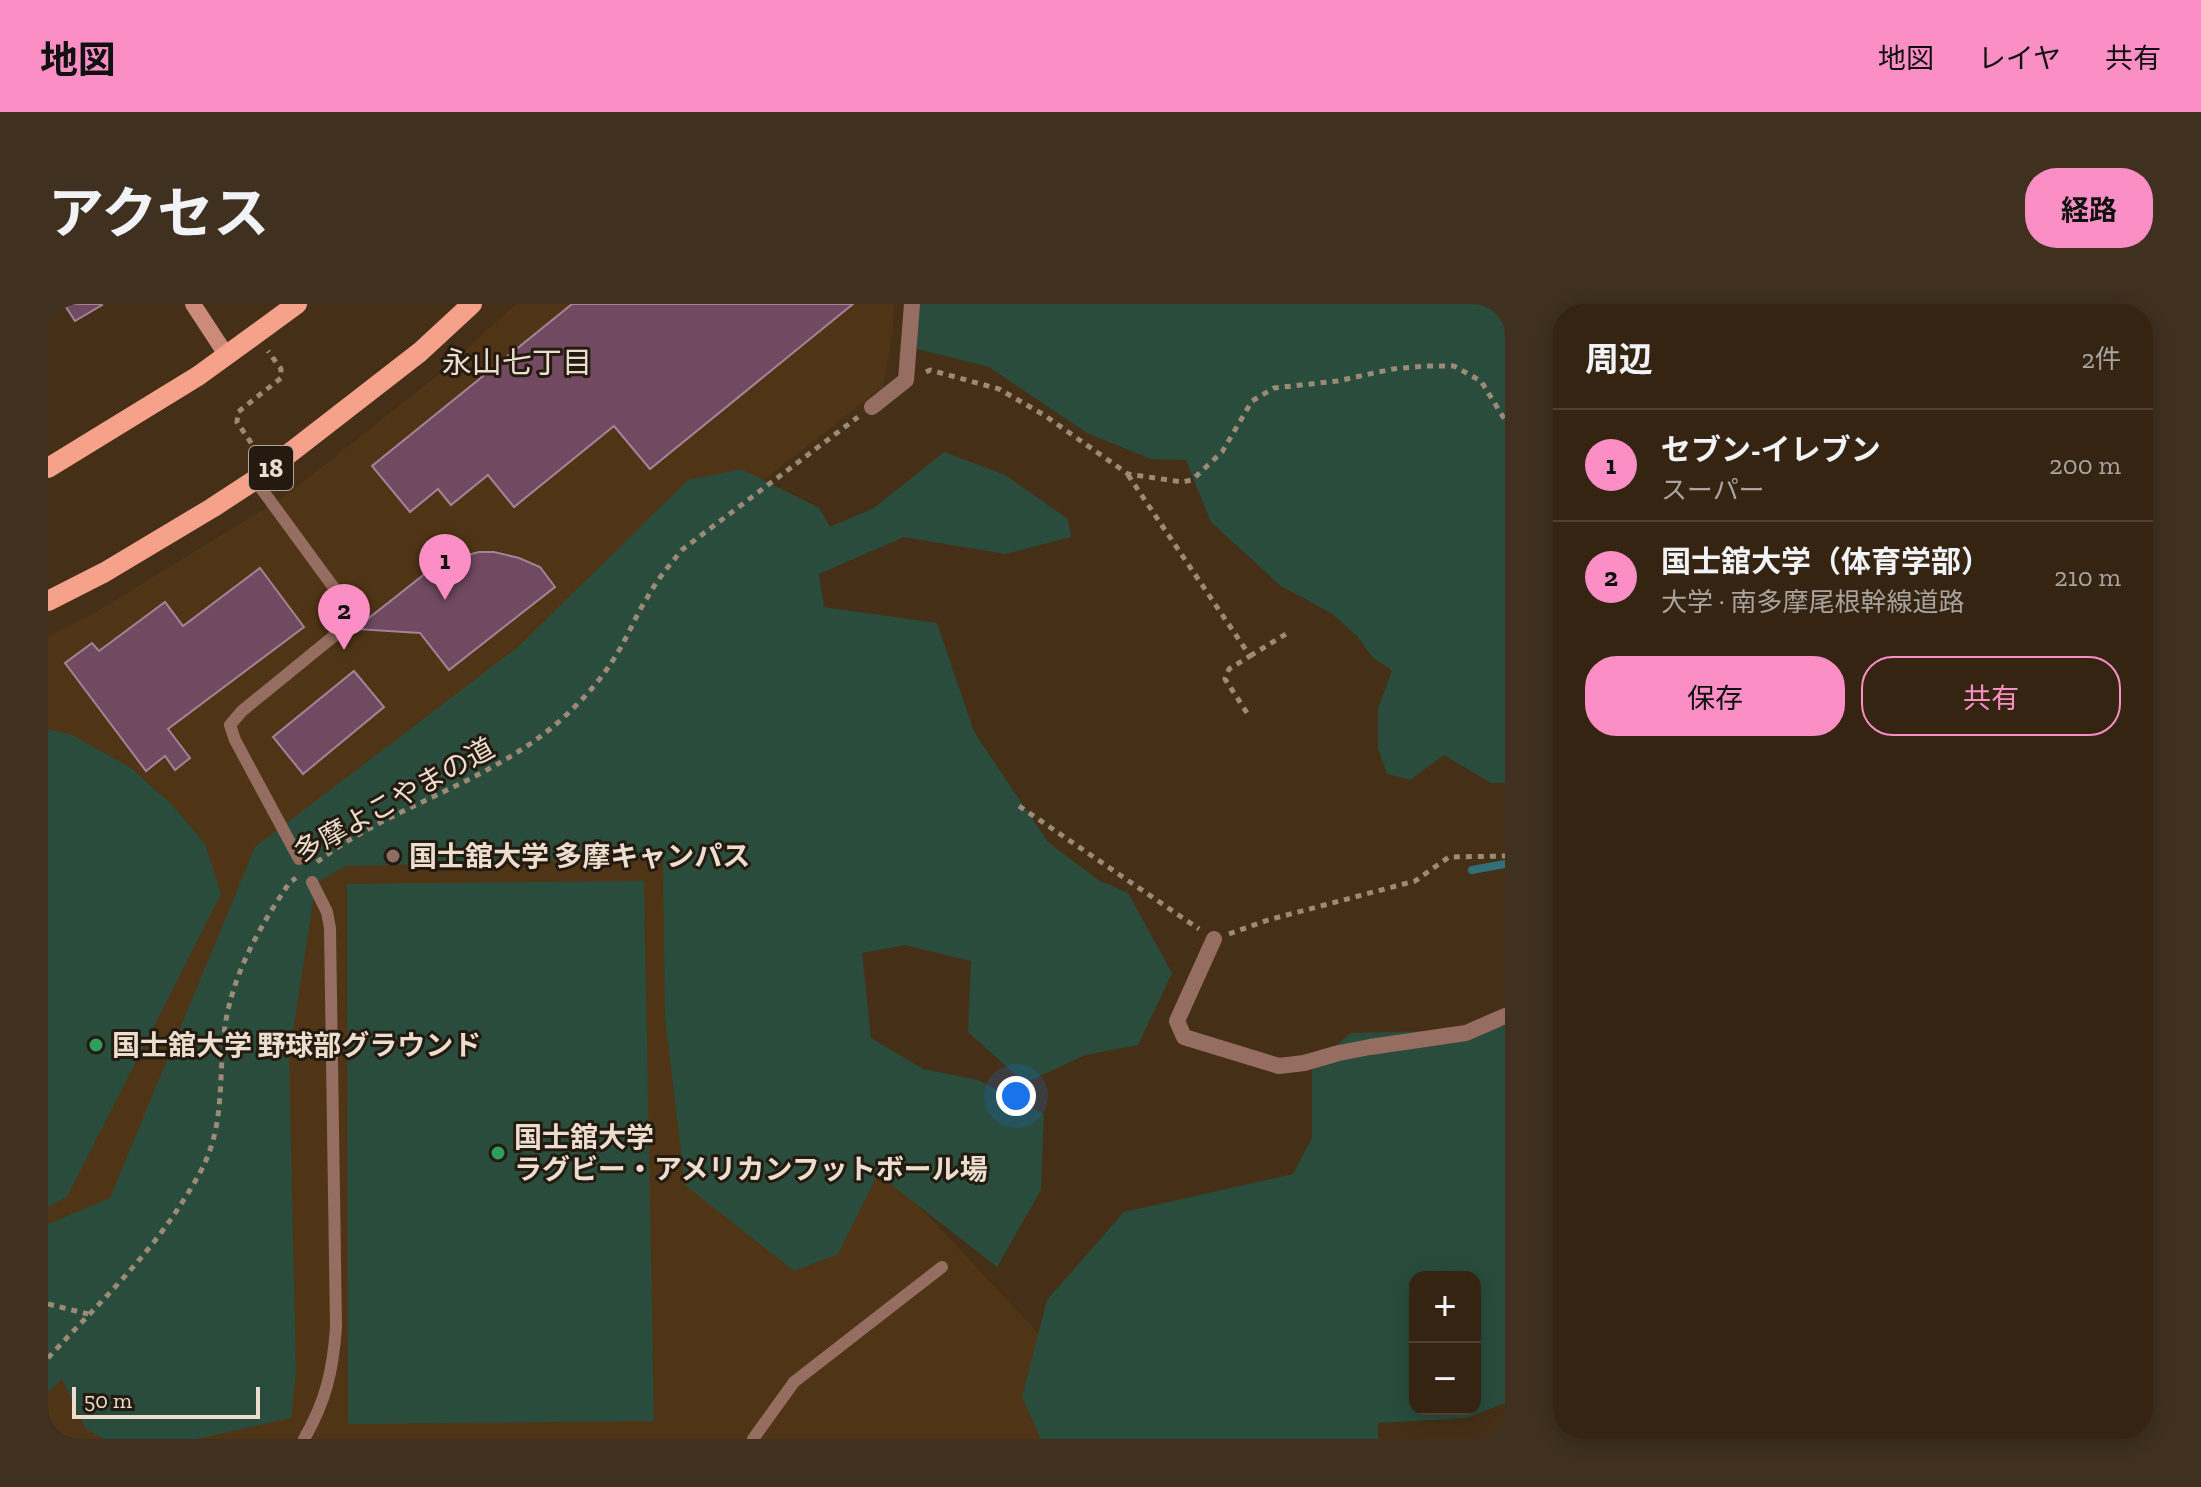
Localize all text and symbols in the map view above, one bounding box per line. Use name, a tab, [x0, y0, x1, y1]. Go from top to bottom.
text: 地図	[40, 37, 116, 83]
text: 地図	[1878, 42, 1934, 75]
text: レイヤ	[1978, 42, 2061, 75]
text: 共有	[2105, 42, 2161, 75]
button: 経路	[2025, 168, 2153, 248]
text: アクセス	[48, 180, 269, 247]
text: 周辺	[1585, 339, 1653, 380]
text: 2件	[2082, 343, 2121, 375]
district label: 永山七丁目	[442, 345, 592, 381]
text: セブン-イレブン	[1661, 432, 1881, 468]
road number: 18	[249, 446, 293, 490]
text: 1	[1606, 449, 1616, 481]
text: 200 m	[2049, 449, 2121, 481]
text: スーパー	[1661, 474, 1765, 506]
pin: 1	[419, 534, 471, 600]
text: 国士舘大学（体育学部）	[1661, 544, 1991, 580]
text: 2	[1604, 561, 1618, 593]
text: 210 m	[2054, 561, 2121, 593]
pin: 2	[318, 584, 370, 650]
text: 大学 · 南多摩尾根幹線道路	[1661, 586, 1965, 618]
button: 保存	[1585, 656, 1845, 736]
button: 共有	[1861, 656, 2121, 736]
street label: 多摩よこやまの道	[288, 731, 500, 869]
place label: 国士舘大学 多摩キャンパス	[409, 840, 750, 873]
marker: 国士舘大学 多摩キャンパス	[384, 847, 402, 865]
place label: 国士舘大学 野球部グラウンド	[112, 1029, 481, 1062]
marker: 国士舘大学 野球部グラウンド	[87, 1036, 105, 1054]
your location	[996, 1076, 1036, 1116]
place label: 国士舘大学 ラグビー・アメリカンフットボール場	[514, 1121, 988, 1186]
marker: 国士舘大学 ラグビー・アメリカンフットボール場	[489, 1144, 507, 1162]
map controls	[1409, 1271, 1481, 1415]
button: +	[1409, 1271, 1481, 1343]
button: −	[1409, 1343, 1481, 1415]
scale bar	[72, 1383, 260, 1419]
text: 50 m	[84, 1387, 132, 1414]

